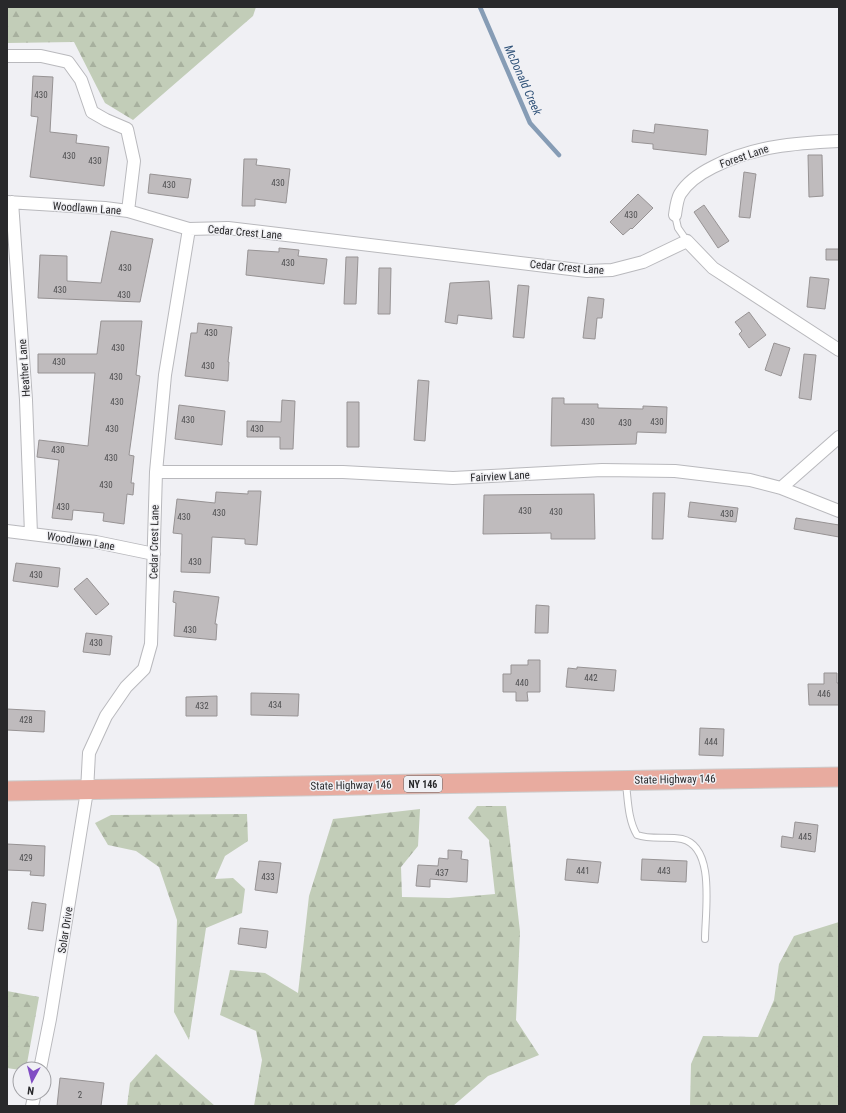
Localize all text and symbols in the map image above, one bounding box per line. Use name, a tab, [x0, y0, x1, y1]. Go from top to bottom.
water label: McDonald Creek	[501, 43, 545, 118]
house number: 430	[34, 90, 48, 100]
street label: Forest Lane	[718, 142, 770, 171]
house number: 430	[62, 151, 76, 161]
house number: 430	[88, 156, 102, 166]
house number: 430	[271, 178, 285, 188]
house number: 430	[162, 180, 176, 190]
street label: Woodlawn Lane	[52, 200, 122, 217]
house number: 430	[624, 210, 638, 220]
street label: Cedar Crest Lane	[207, 223, 283, 242]
house number: 430	[281, 258, 295, 268]
street label: Cedar Crest Lane	[529, 258, 605, 277]
house number: 430	[118, 263, 132, 273]
house number: 430	[53, 285, 67, 295]
house number: 430	[117, 290, 131, 300]
house number: 430	[204, 328, 218, 338]
street label: Heather Lane	[16, 339, 33, 397]
house number: 430	[111, 343, 125, 353]
house number: 430	[52, 357, 66, 367]
house number: 430	[201, 361, 215, 371]
house number: 430	[109, 372, 123, 382]
house number: 430	[110, 397, 124, 407]
house number: 430	[181, 415, 195, 425]
house number: 430	[581, 417, 595, 427]
house number: 430	[650, 417, 664, 427]
house number: 430	[618, 418, 632, 428]
house number: 430	[105, 424, 119, 434]
house number: 430	[250, 424, 264, 434]
house number: 430	[51, 445, 65, 455]
house number: 430	[104, 453, 118, 463]
street label: Fairview Lane	[470, 468, 530, 485]
house number: 430	[99, 480, 113, 490]
house number: 430	[56, 502, 70, 512]
street label: Cedar Crest Lane	[147, 505, 162, 579]
house number: 430	[518, 506, 532, 516]
house number: 430	[549, 507, 563, 517]
house number: 430	[212, 508, 226, 518]
house number: 430	[720, 509, 734, 519]
house number: 430	[177, 512, 191, 522]
street label: Woodlawn Lane	[46, 530, 116, 553]
house number: 430	[188, 557, 202, 567]
house number: 430	[29, 570, 43, 580]
house number: 430	[183, 625, 197, 635]
house number: 430	[89, 638, 103, 648]
house number: 442	[584, 673, 598, 683]
house number: 440	[515, 678, 529, 688]
house number: 446	[817, 689, 831, 699]
house number: 434	[268, 700, 282, 710]
house number: 432	[195, 701, 209, 711]
house number: 428	[19, 715, 33, 725]
house number: 444	[704, 737, 718, 747]
street label: State Highway 146	[634, 772, 716, 787]
road number: NY 146	[404, 776, 442, 792]
street label: State Highway 146	[310, 778, 392, 793]
house number: 445	[798, 832, 812, 842]
house number: 429	[19, 853, 33, 863]
house number: 441	[576, 866, 590, 876]
house number: 443	[657, 866, 671, 876]
house number: 437	[435, 868, 449, 878]
house number: 433	[261, 872, 275, 882]
street label: Solar Drive	[55, 906, 76, 954]
north arrow	[12, 1061, 52, 1101]
text: N	[26, 1084, 35, 1097]
house number: 2	[78, 1090, 83, 1100]

